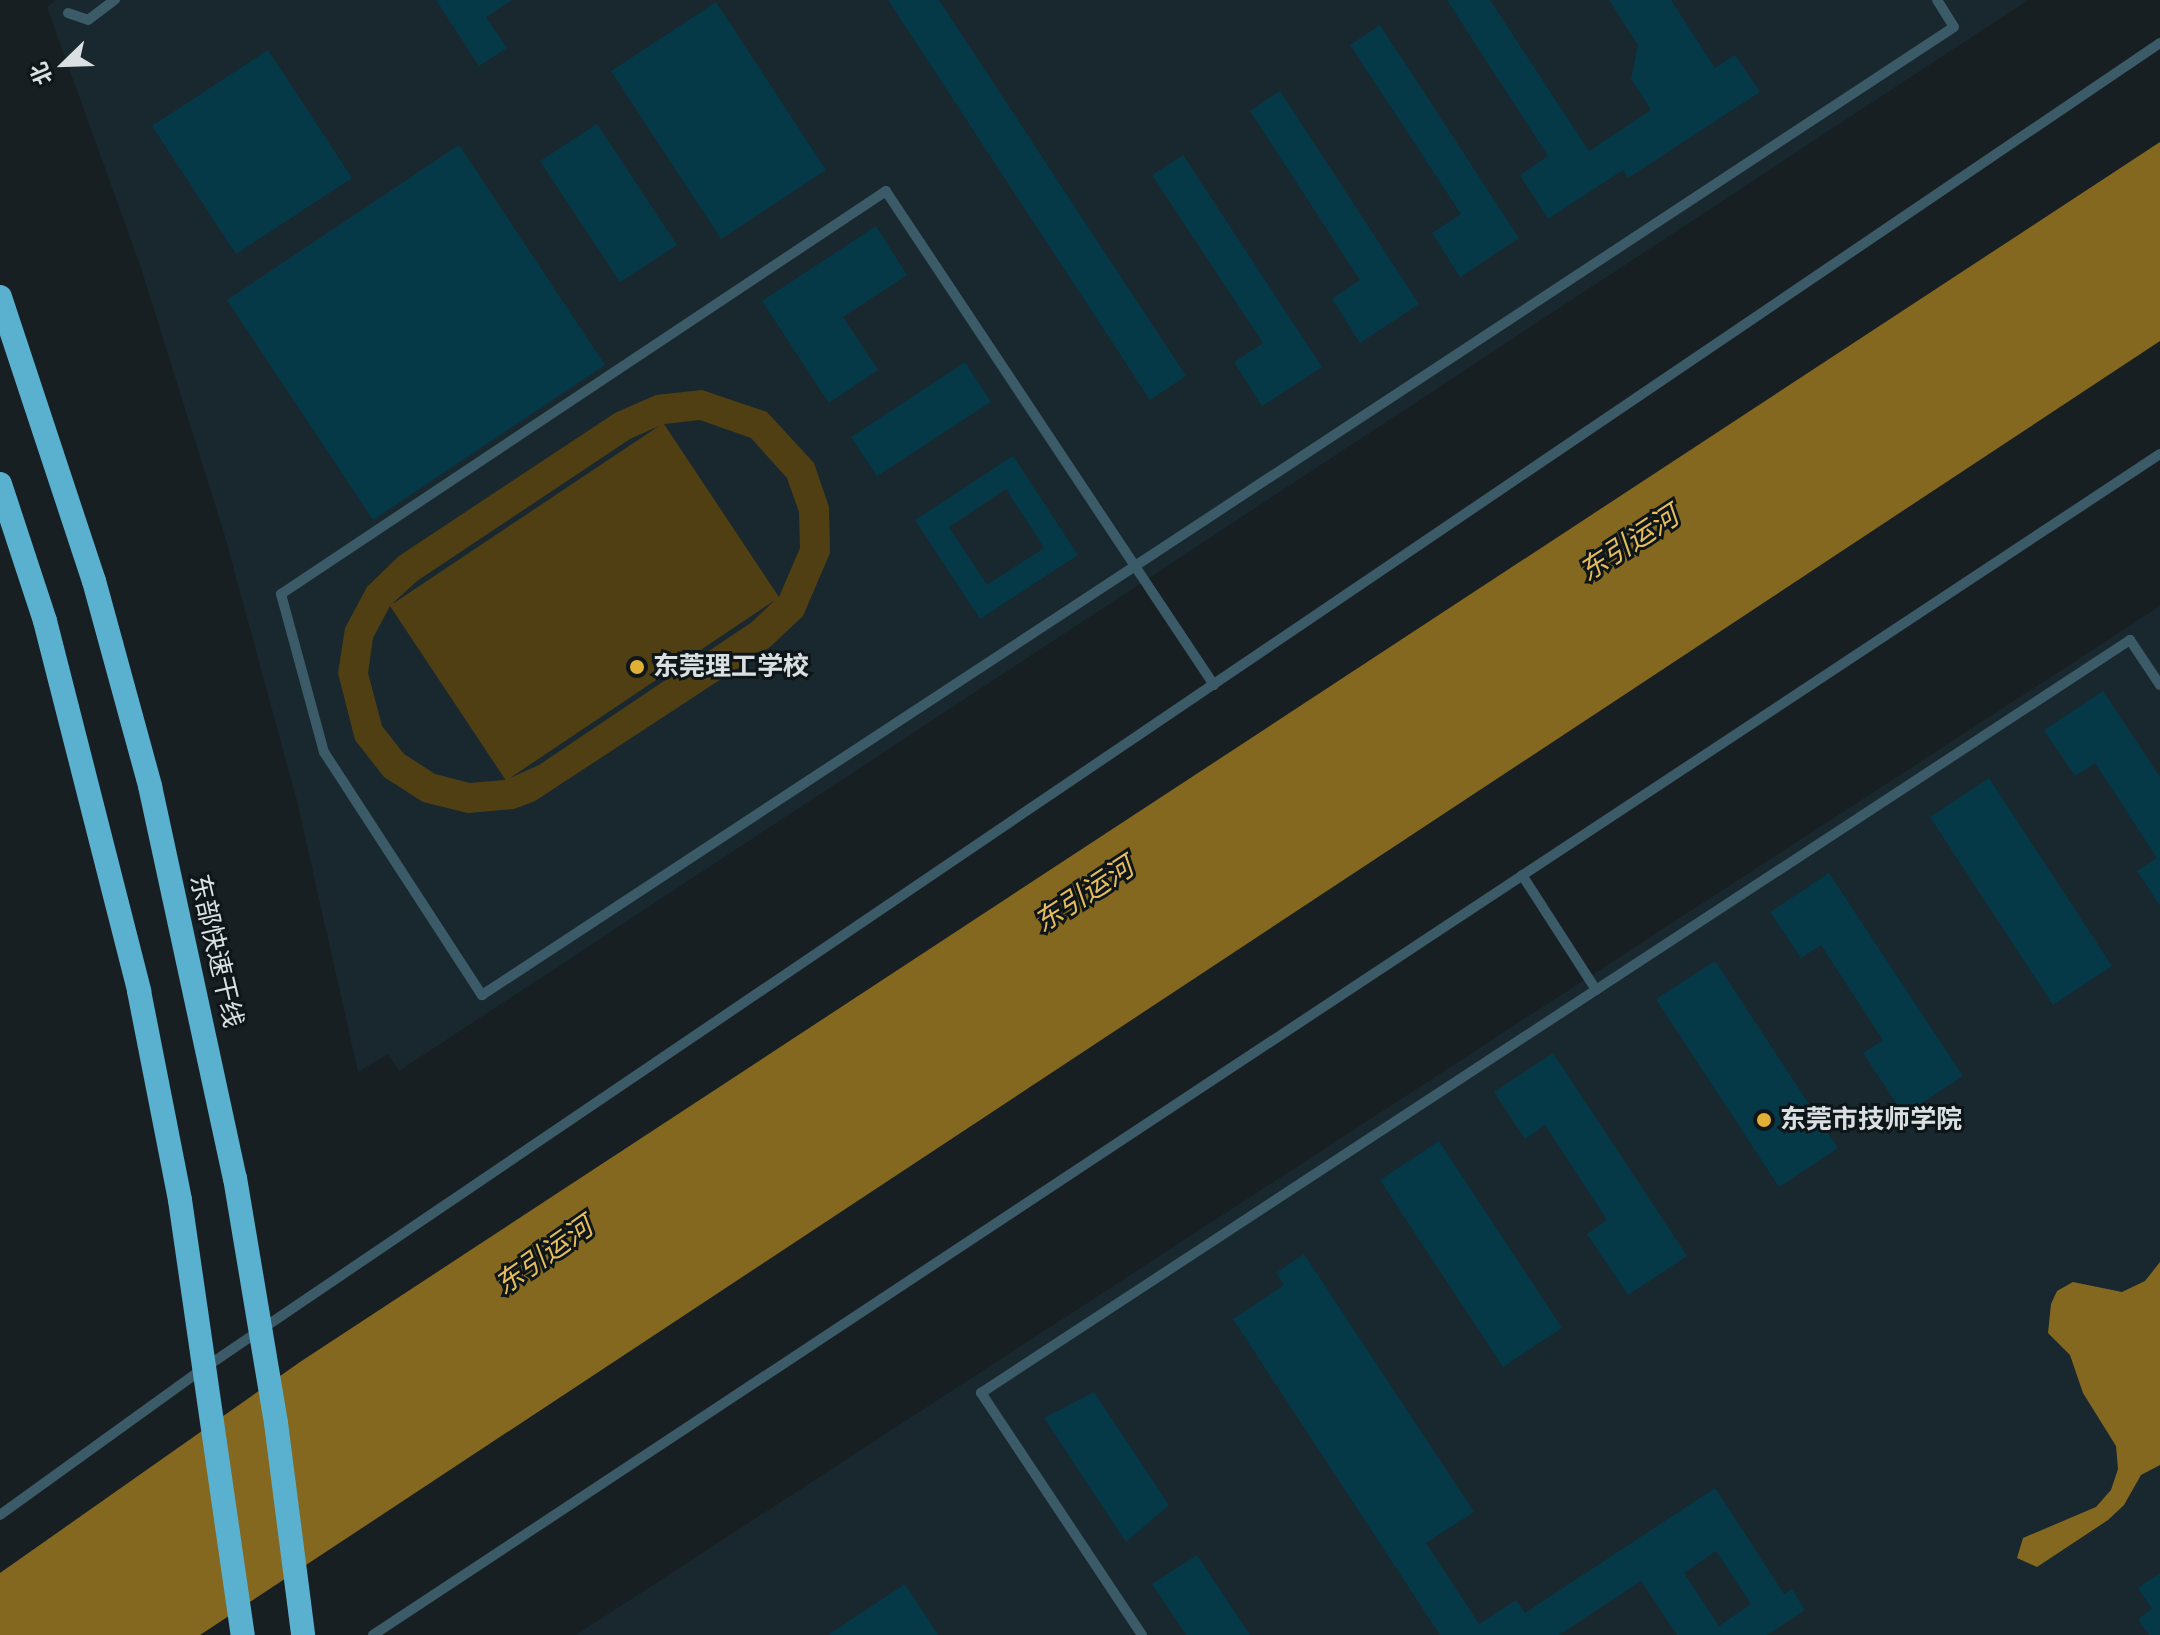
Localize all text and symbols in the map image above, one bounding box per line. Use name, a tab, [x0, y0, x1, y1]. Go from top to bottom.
north arrow	[24, 24, 104, 104]
text: 北	[26, 59, 57, 89]
water label: 东引运河	[1573, 499, 1685, 589]
place label: 东莞理工学校	[653, 651, 809, 683]
marker: 东莞理工学校	[628, 658, 646, 676]
water label: 东引运河	[1028, 850, 1140, 940]
street label: 东部快速干线	[183, 871, 249, 1031]
place label: 东莞市技师学院	[1780, 1104, 1962, 1136]
marker: 东莞市技师学院	[1755, 1111, 1773, 1129]
water label: 东引运河	[488, 1210, 600, 1302]

